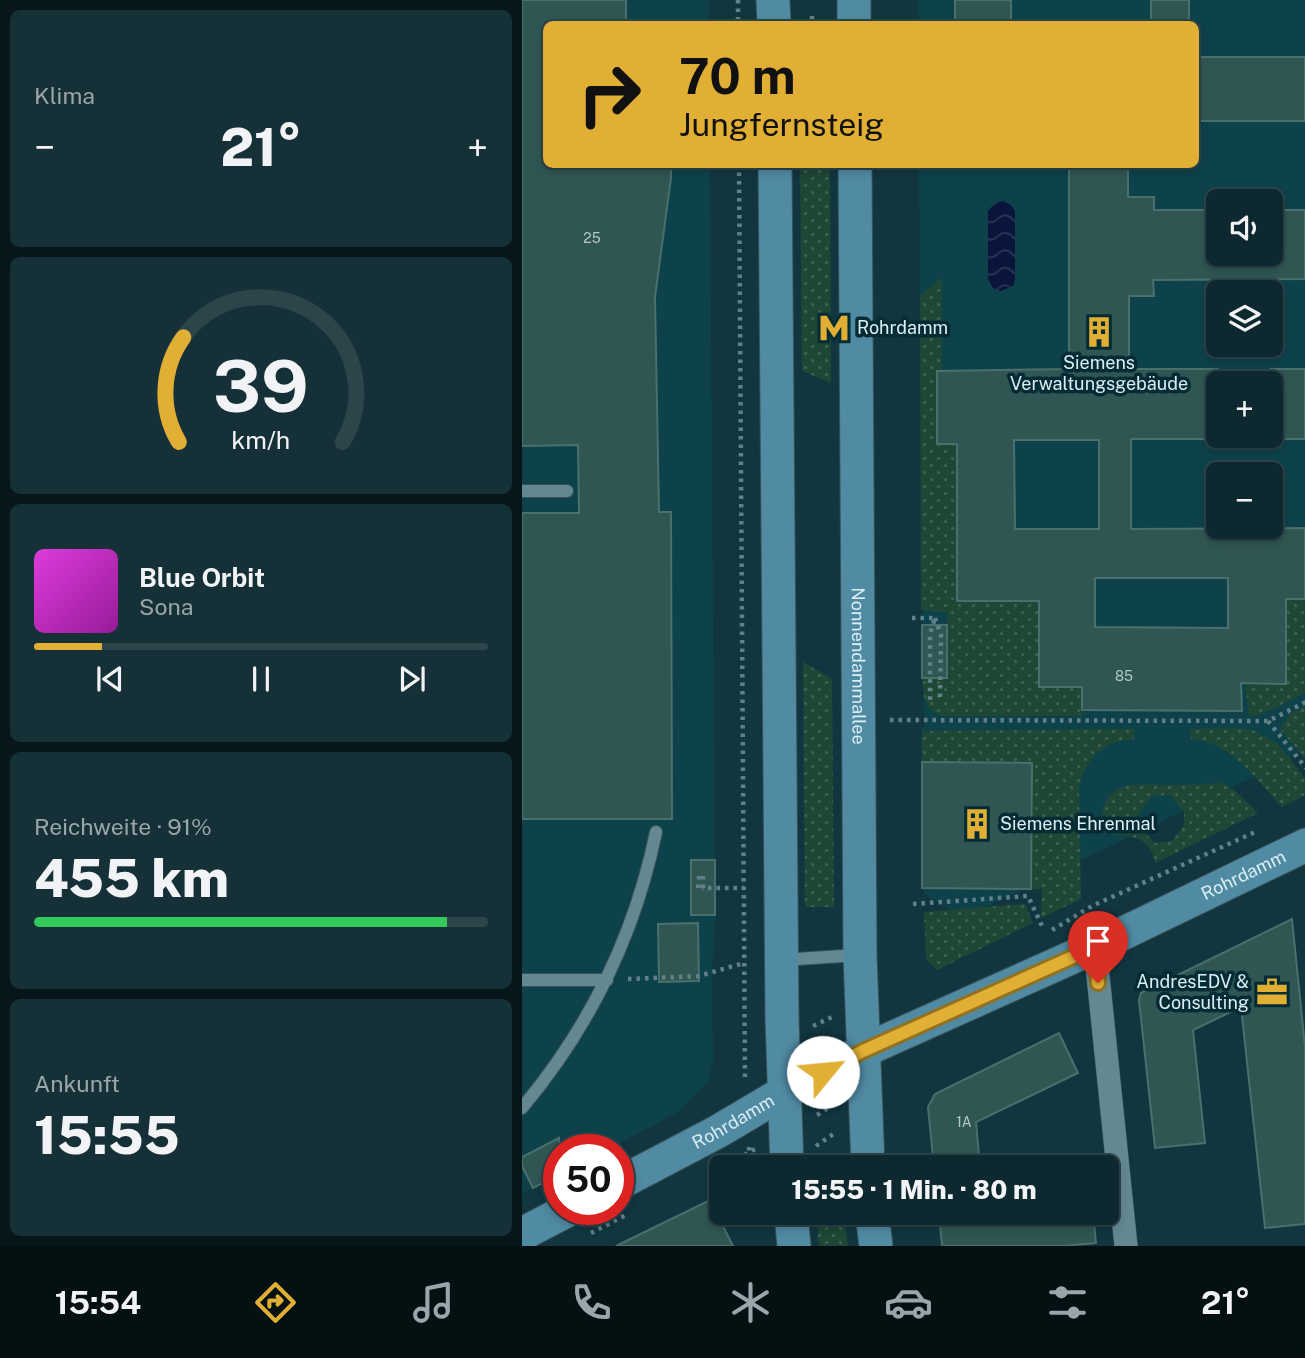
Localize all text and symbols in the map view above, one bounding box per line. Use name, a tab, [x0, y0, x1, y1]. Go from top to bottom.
text: 70 m	[679, 47, 796, 105]
icon: right	[564, 49, 655, 140]
text: Klima	[34, 82, 95, 109]
text: Jungfernsteig	[679, 106, 884, 143]
text: 21°	[220, 117, 302, 178]
text: −	[34, 125, 55, 170]
text: +	[467, 125, 488, 170]
map controls	[1206, 189, 1283, 539]
button: sound	[1206, 189, 1283, 266]
house number: 25	[583, 230, 601, 246]
button: layers	[1206, 280, 1283, 357]
metro station icon: Rohrdamm	[817, 311, 851, 345]
building icon: Siemens Verwaltungsgebäude	[1082, 315, 1116, 349]
place label: Rohrdamm	[857, 317, 948, 338]
text: 39	[213, 343, 309, 428]
place label: Siemens Verwaltungsgebäude	[1010, 352, 1188, 394]
button: +	[1206, 371, 1283, 448]
text: km/h	[232, 425, 290, 455]
button: −	[1206, 462, 1283, 539]
text: Blue Orbit	[139, 562, 265, 593]
street label: Nonnendammallee	[848, 587, 870, 745]
text: Sona	[139, 593, 193, 620]
icon: previous	[91, 660, 129, 698]
icon: pause	[242, 660, 280, 698]
icon: next	[393, 660, 431, 698]
house number: 85	[1115, 668, 1133, 684]
building icon: Siemens Ehrenmal	[960, 807, 994, 841]
text: Reichweite · 91%	[34, 813, 212, 840]
place label: Siemens Ehrenmal	[1000, 813, 1156, 834]
street label: Rohrdamm	[1198, 845, 1289, 904]
text: 455 km	[34, 848, 229, 909]
pin	[1068, 911, 1128, 983]
icon: arrive	[1079, 922, 1117, 960]
place label: AndresEDV & Consulting	[1136, 971, 1249, 1013]
office icon: AndresEDV & Consulting	[1255, 975, 1289, 1009]
position arrow	[786, 1035, 860, 1109]
text: Ankunft	[34, 1070, 120, 1097]
street label: Rohrdamm	[688, 1090, 778, 1153]
text: 15:55	[34, 1105, 180, 1166]
house number: 1A	[956, 1114, 972, 1130]
speed limit sign: 50	[543, 1134, 634, 1225]
text: 15:55 · 1 Min. · 80 m	[791, 1174, 1037, 1205]
icon: directions	[251, 1278, 300, 1327]
icon: music	[409, 1278, 458, 1327]
icon: phone	[567, 1278, 616, 1327]
icon: climate	[726, 1278, 775, 1327]
icon: car	[884, 1278, 933, 1327]
icon: filters	[1043, 1278, 1092, 1327]
text: 15:54	[55, 1284, 141, 1321]
text: 21°	[1201, 1284, 1250, 1321]

